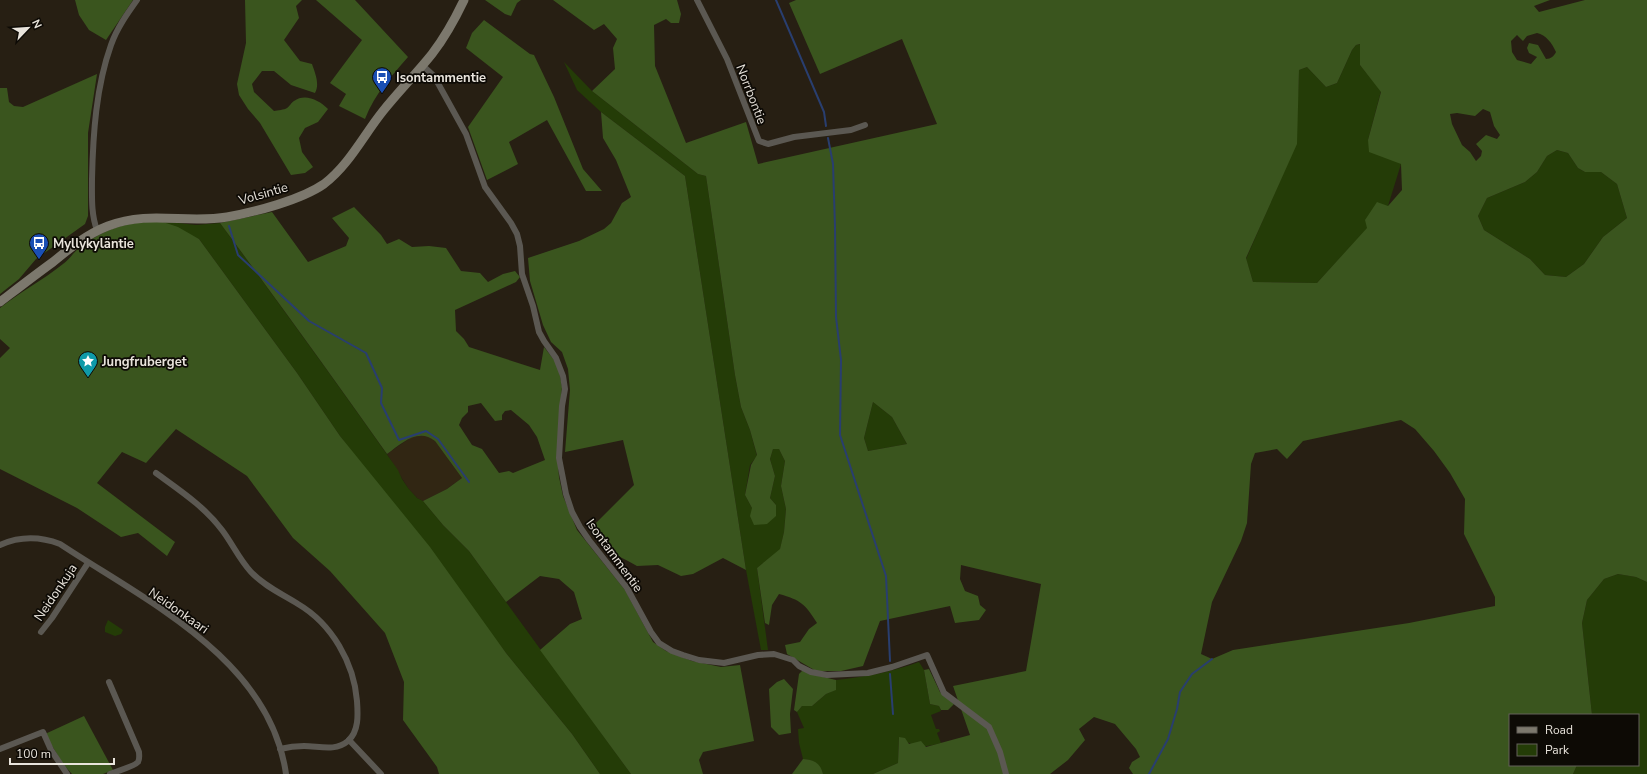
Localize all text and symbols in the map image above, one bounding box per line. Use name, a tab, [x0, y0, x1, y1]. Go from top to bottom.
north arrow	[8, 8, 48, 48]
text: N	[28, 17, 45, 31]
street label: Norrbontie	[731, 62, 771, 127]
bus stop icon: Isontammentie	[371, 66, 393, 94]
place label: Isontammentie	[396, 69, 486, 87]
street label: Volsintie	[236, 178, 290, 210]
bus stop icon: Myllykyläntie	[28, 232, 50, 260]
place label: Myllykyläntie	[53, 235, 134, 253]
place icon: Jungfruberget	[77, 350, 99, 378]
place label: Jungfruberget	[101, 353, 188, 371]
street label: Isontammentie	[581, 515, 647, 596]
street label: Neidonkuja	[30, 560, 82, 625]
street label: Neidonkaari	[145, 583, 212, 638]
legend	[1509, 714, 1639, 766]
text: Road	[1545, 722, 1573, 738]
scale bar	[10, 740, 114, 766]
text: Park	[1545, 742, 1570, 758]
text: 100 m	[16, 746, 51, 762]

